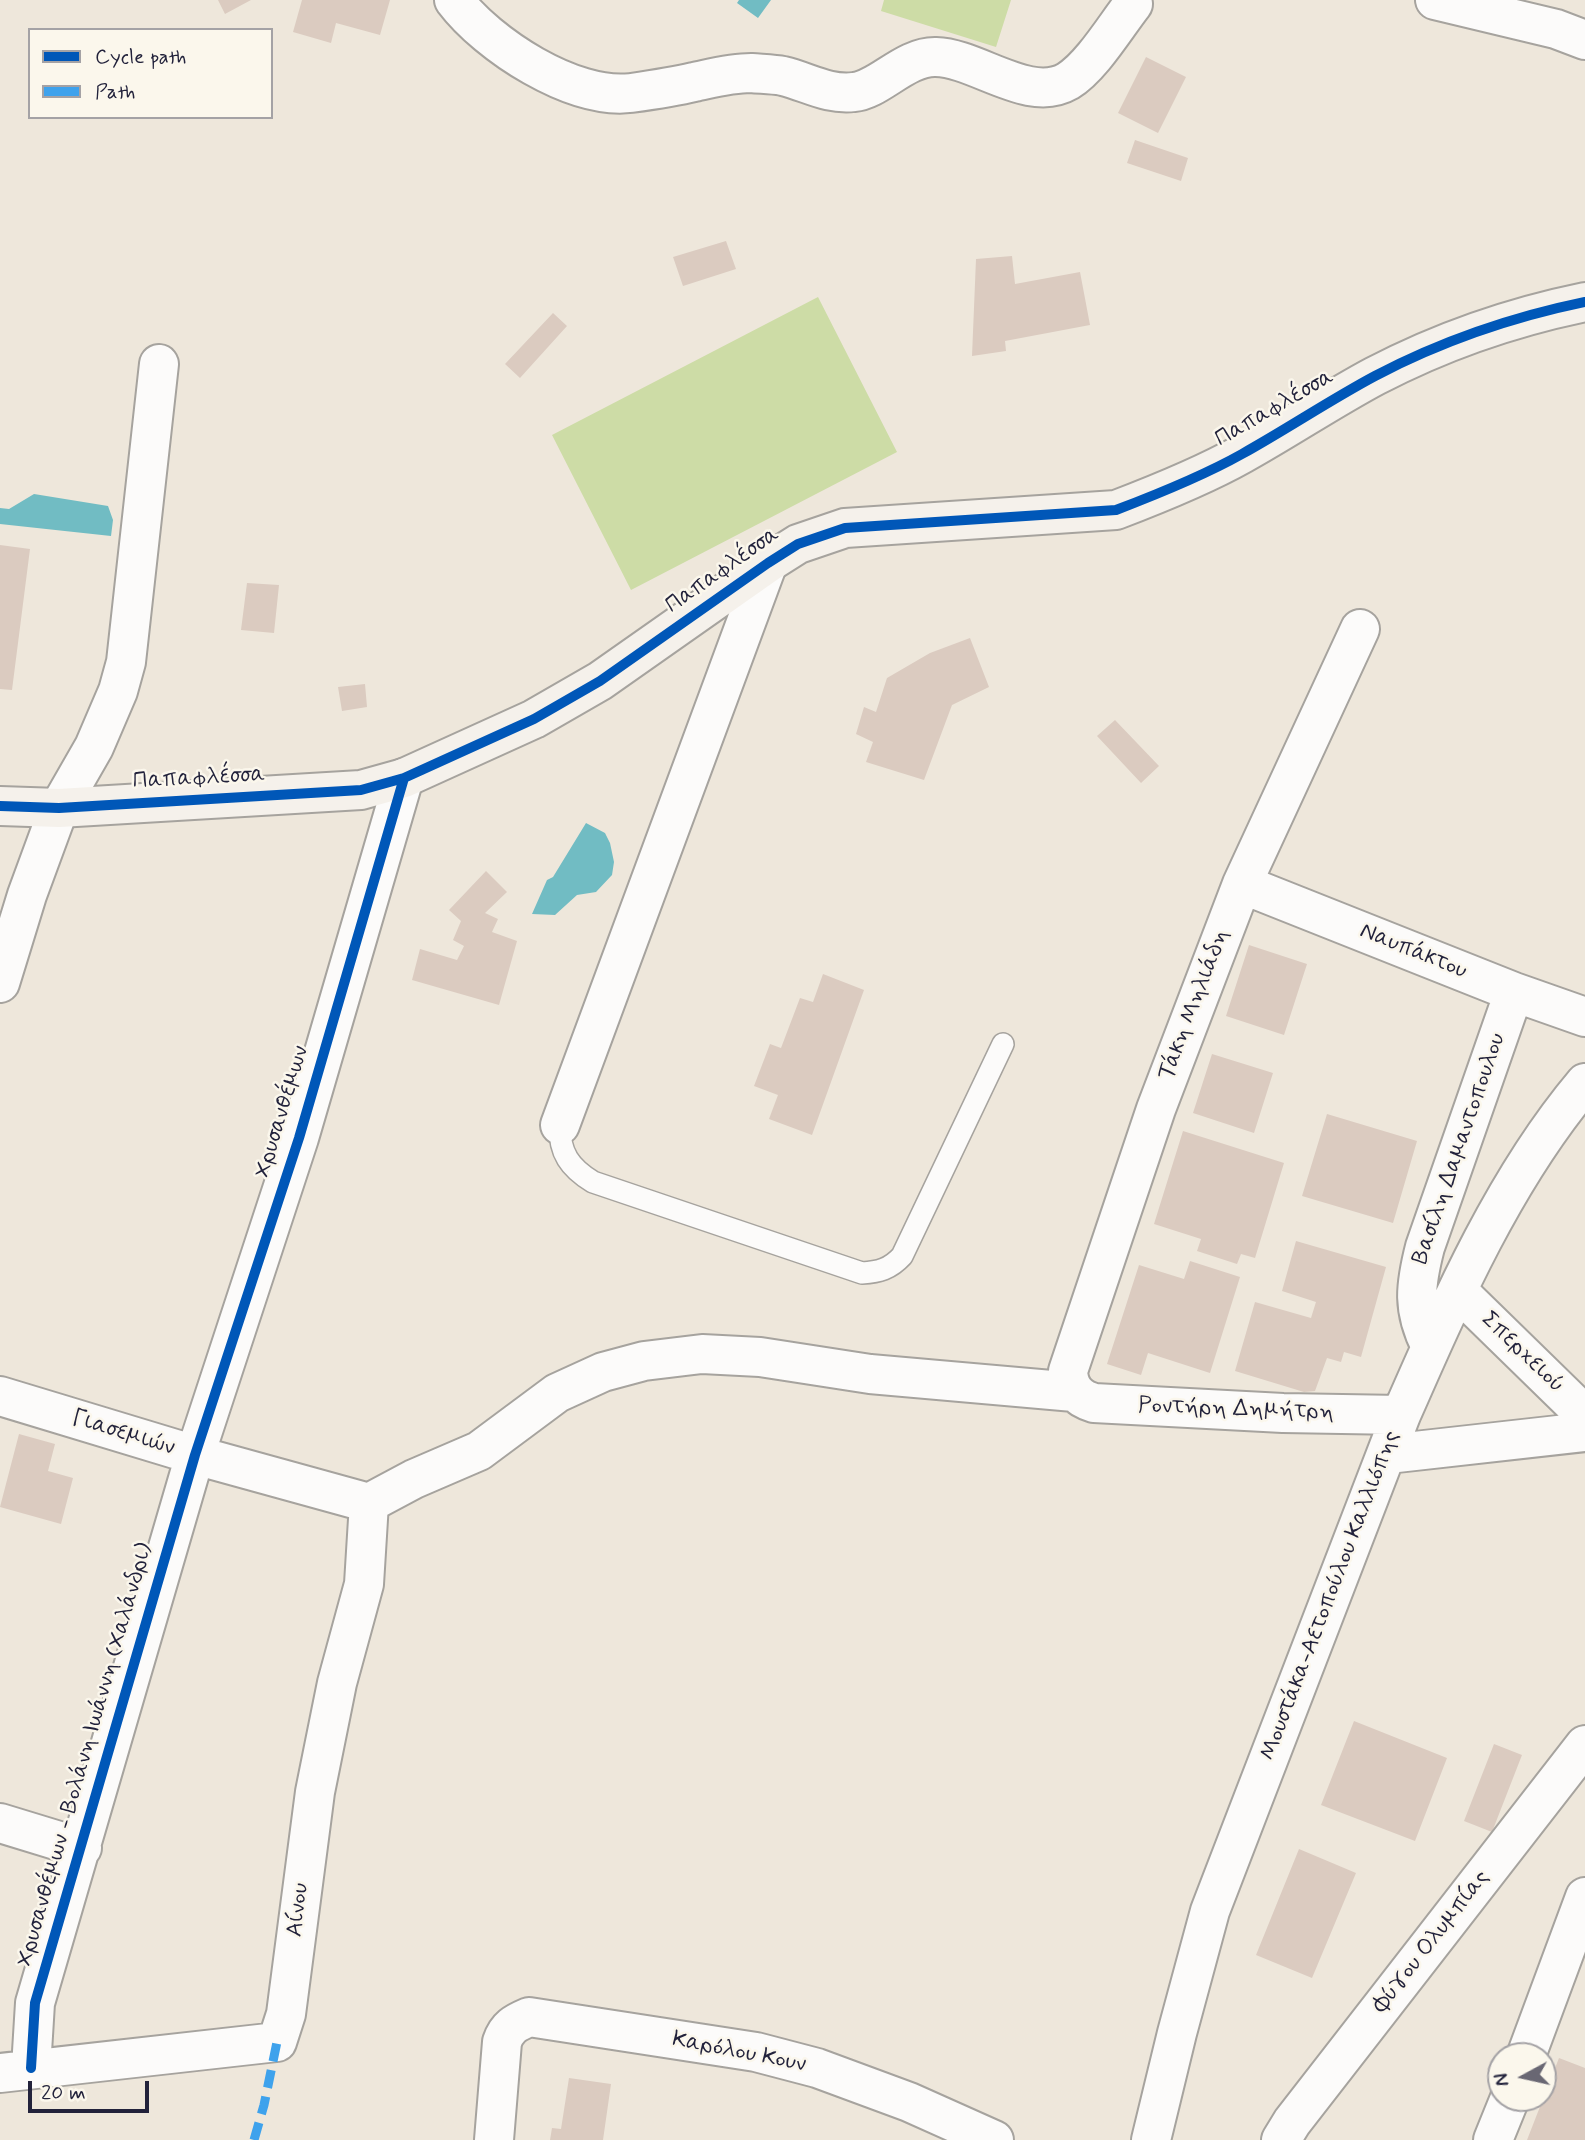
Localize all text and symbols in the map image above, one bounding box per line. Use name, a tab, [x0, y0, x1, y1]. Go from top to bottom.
legend	[28, 28, 273, 119]
text: Cycle path	[95, 43, 186, 71]
text: Path	[95, 78, 135, 106]
street label: Παπαφλέσσα	[1211, 364, 1339, 454]
street label: Παπαφλέσσα	[661, 522, 785, 620]
street label: Παπαφλέσσα	[132, 762, 266, 796]
street label: Ναυπάκτου	[1355, 918, 1471, 986]
street label: Τάκη Μηλιάδη	[1154, 926, 1236, 1084]
street label: Βασίλη Δαμαντοπουλου	[1407, 1030, 1513, 1268]
street label: Χρυσανθέμων	[250, 1043, 316, 1181]
street label: Σπερχειού	[1475, 1307, 1569, 1399]
street label: Ροντήρη Δημήτρη	[1138, 1393, 1334, 1427]
street label: Γιασεμιών	[68, 1405, 178, 1463]
street label: Μουστάκα-Αετοπούλου Καλλιόπης	[1255, 1427, 1407, 1765]
street label: Χρυσανθέμων - Βολάνη Ιωάννη (Χαλάνδρι)	[12, 1540, 160, 1970]
street label: Φύγου Ολυμπίας	[1368, 1865, 1496, 2019]
street label: Αίνου	[282, 1881, 316, 1939]
street label: Καρόλου Κουν	[670, 2027, 808, 2079]
north arrow	[1487, 2042, 1557, 2112]
scale bar	[32, 2066, 152, 2110]
text: N	[1489, 2072, 1516, 2088]
text: 20 m	[41, 2079, 86, 2107]

